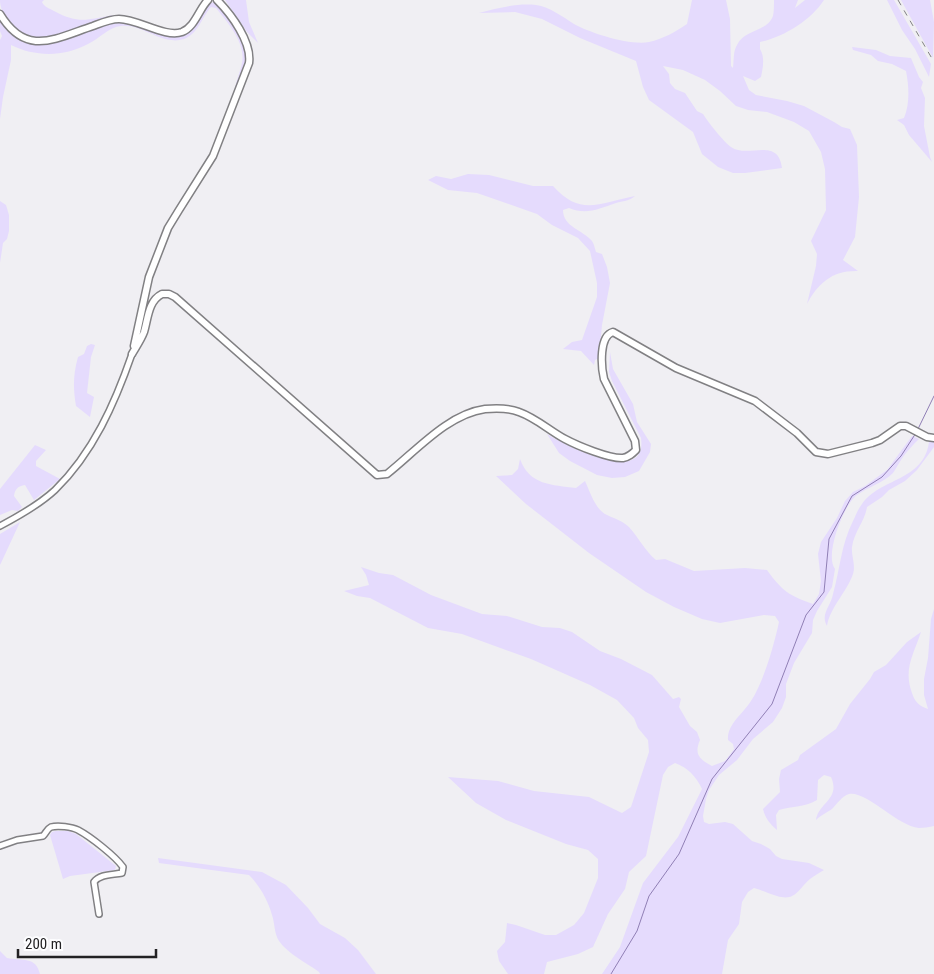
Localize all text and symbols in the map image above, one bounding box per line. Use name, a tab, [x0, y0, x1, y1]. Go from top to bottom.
scale bar	[18, 926, 155, 958]
text: 200 m	[25, 935, 62, 953]

